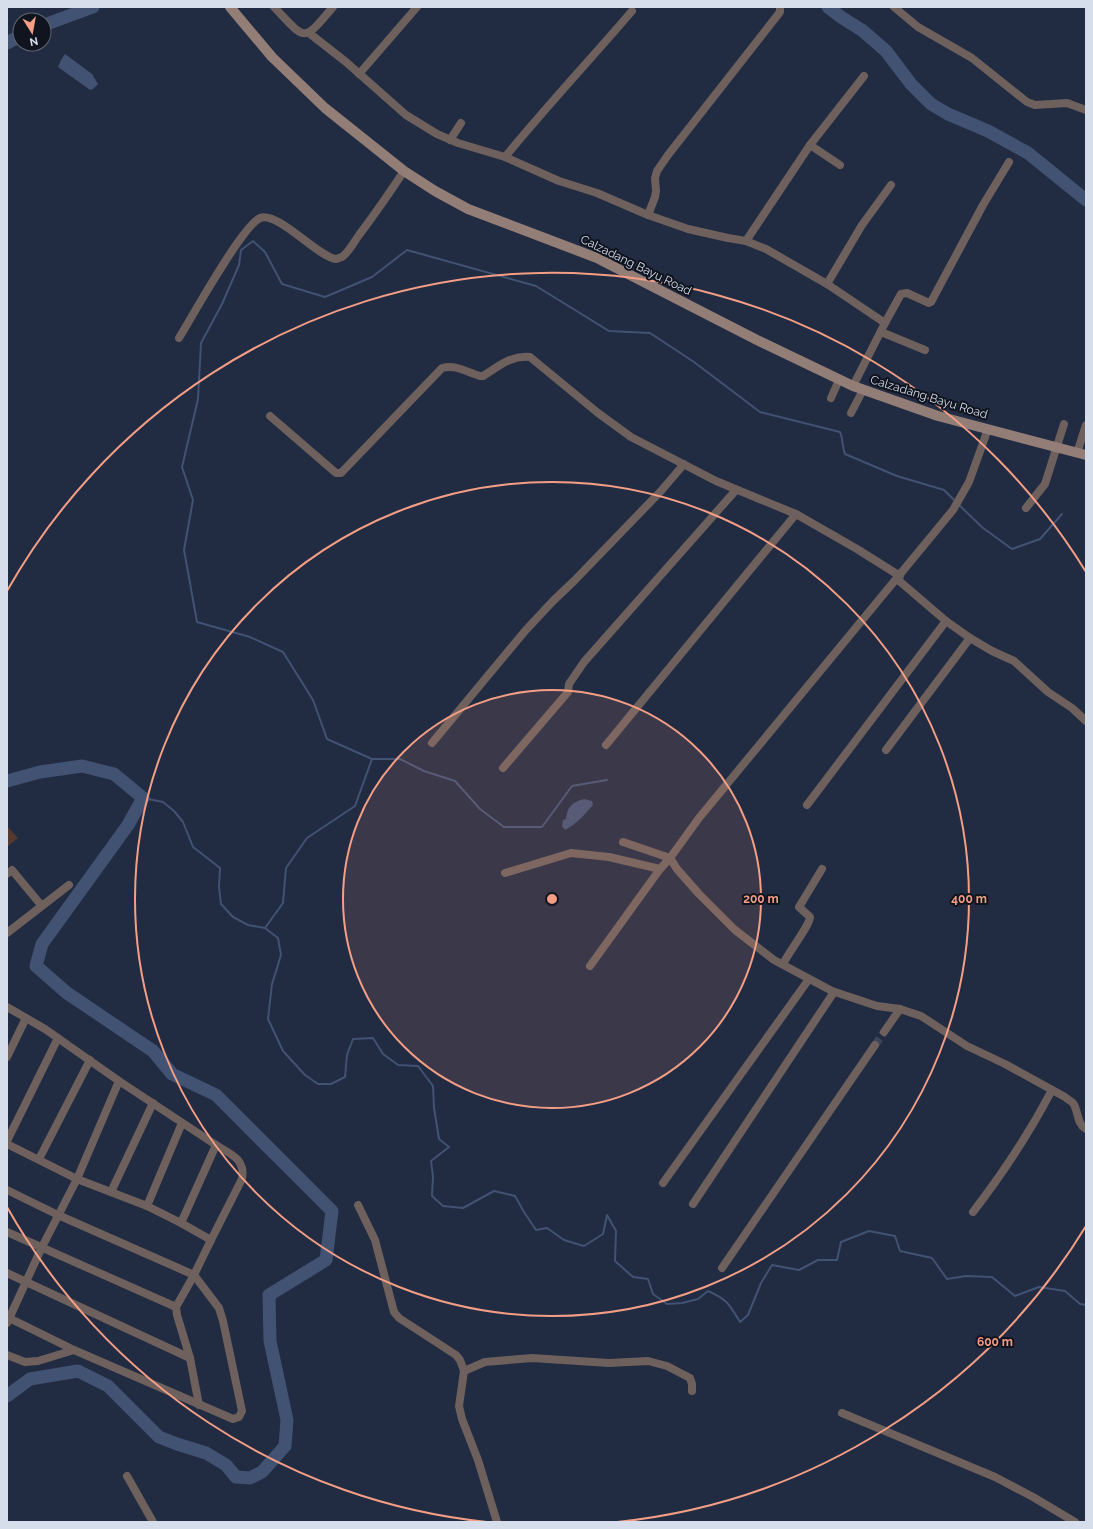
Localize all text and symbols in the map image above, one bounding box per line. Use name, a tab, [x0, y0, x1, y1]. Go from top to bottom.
north arrow	[12, 12, 52, 52]
text: N	[28, 34, 39, 49]
street label: Calzadang Bayu Road	[578, 232, 694, 298]
street label: Calzadang Bayu Road	[869, 373, 989, 421]
centre of rings	[545, 892, 559, 906]
text: 200 m	[743, 892, 779, 906]
text: 400 m	[951, 892, 987, 906]
text: 600 m	[977, 1335, 1013, 1349]

